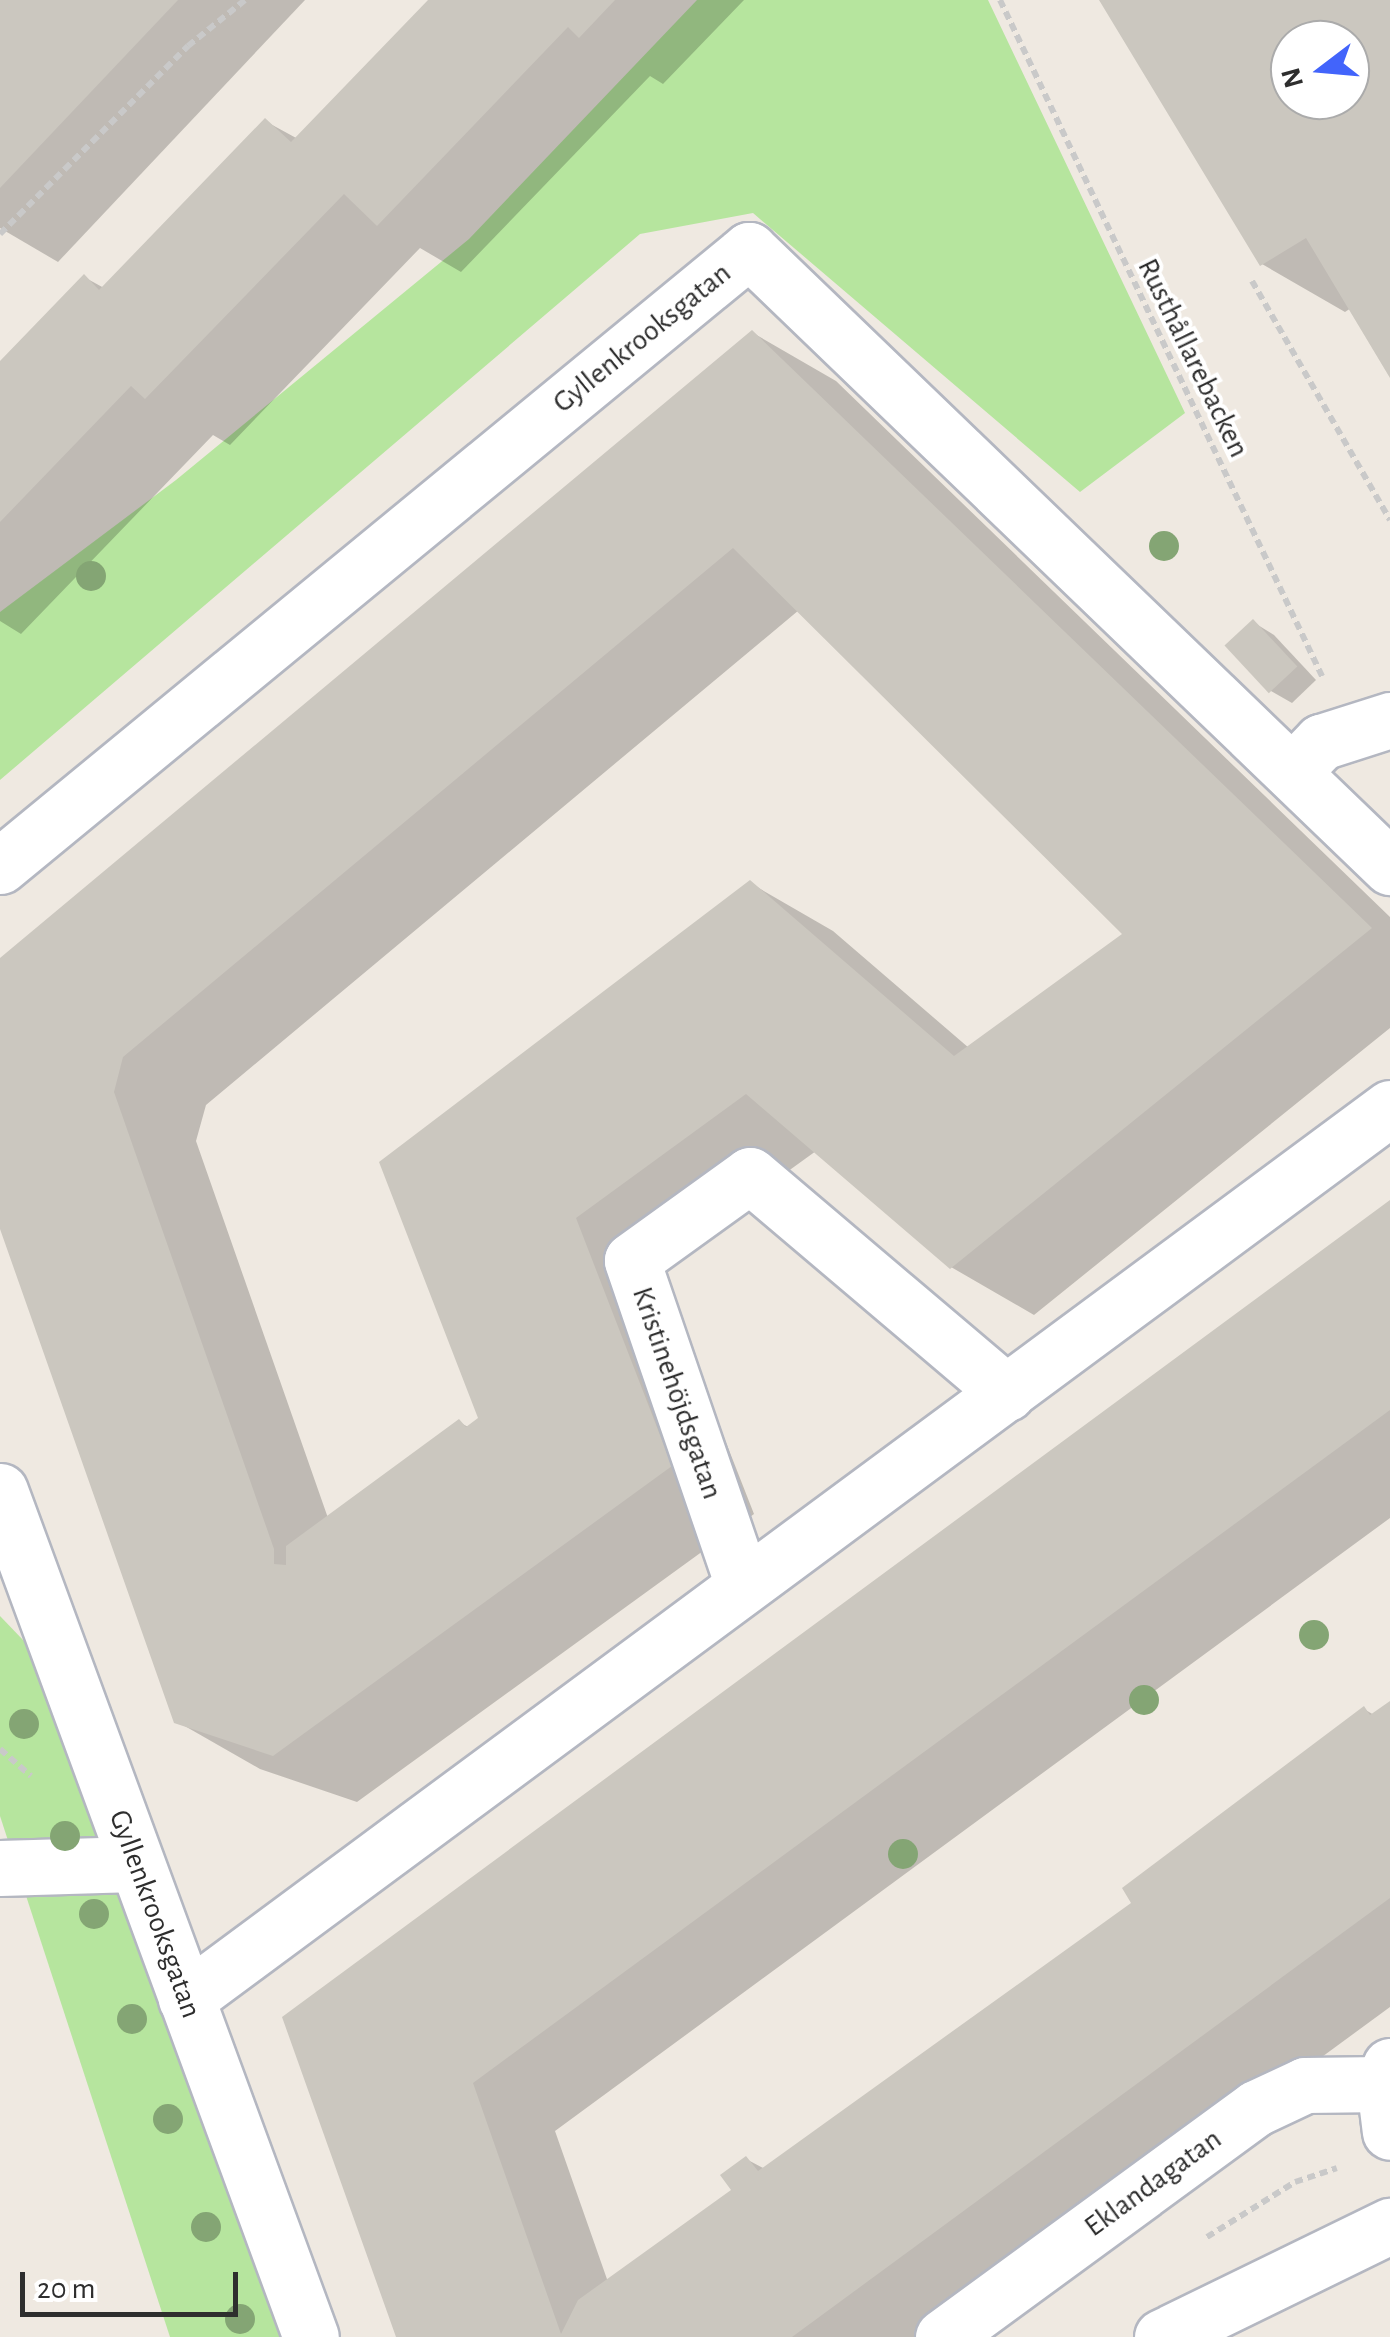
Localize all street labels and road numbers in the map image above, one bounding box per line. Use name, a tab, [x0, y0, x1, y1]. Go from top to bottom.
street label: Rusthållarebacken	[1129, 253, 1257, 463]
street label: Gyllenkrooksgatan	[546, 255, 738, 421]
street label: Kristinehöjdsgatan	[624, 1282, 730, 1504]
street label: Gyllenkrooksgatan	[101, 1805, 209, 2023]
street label: Eklandagatan	[1077, 2121, 1229, 2245]

